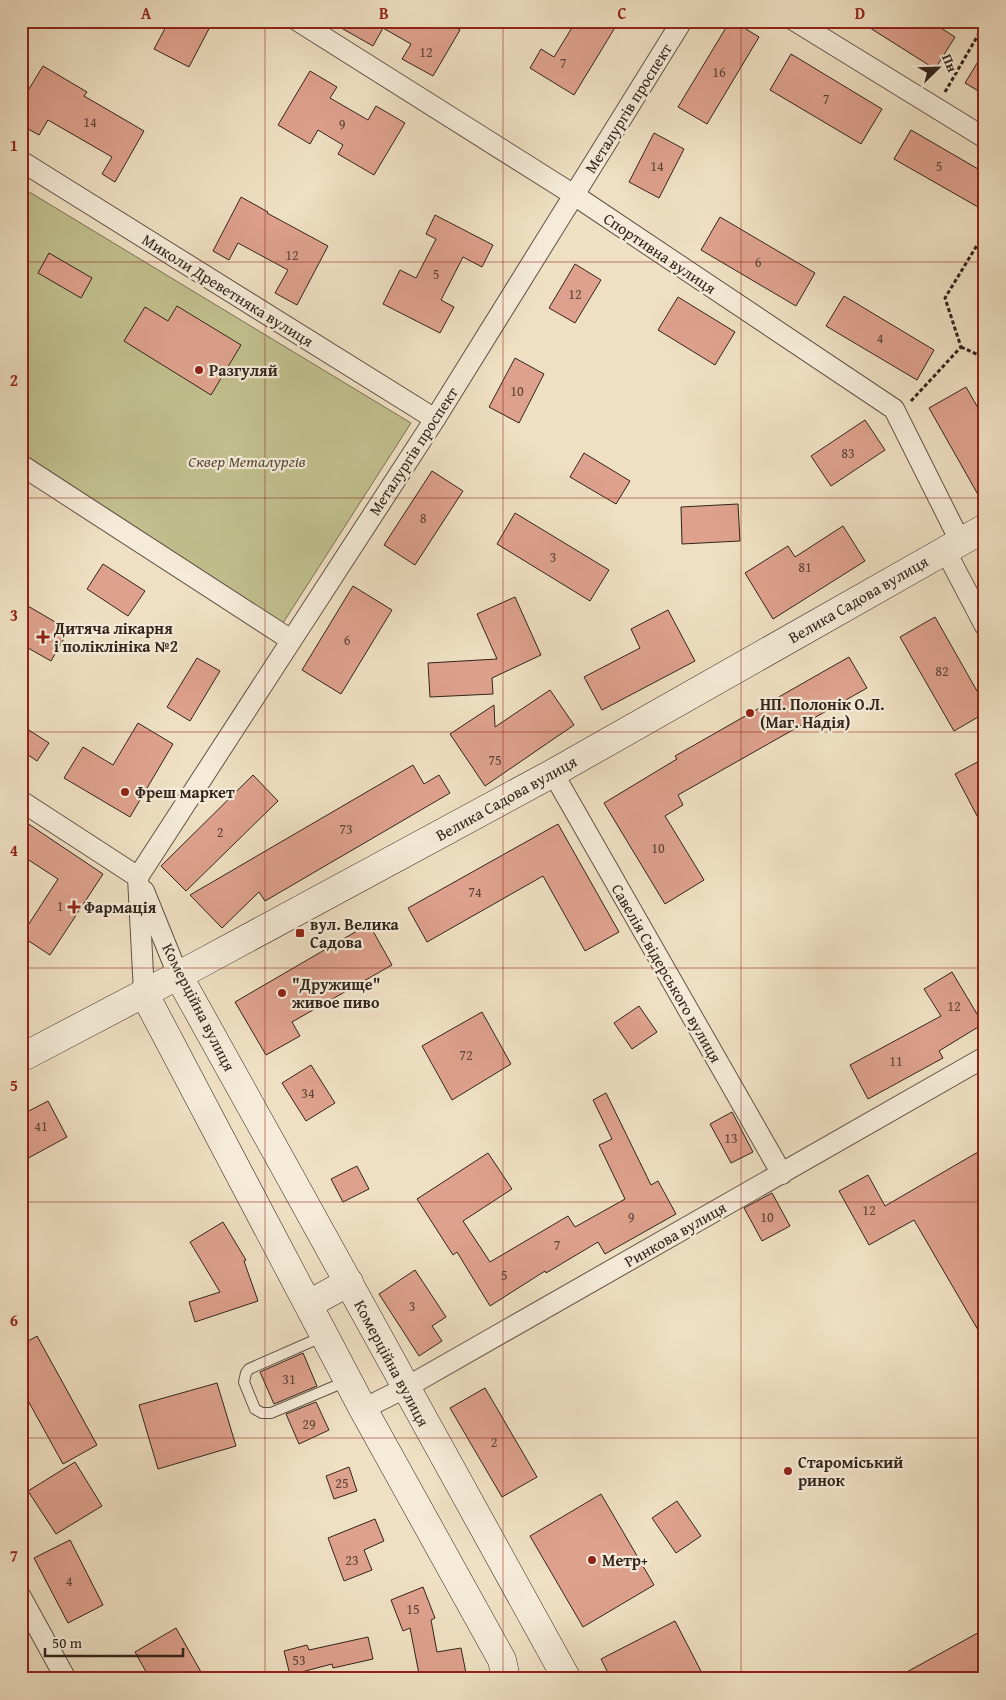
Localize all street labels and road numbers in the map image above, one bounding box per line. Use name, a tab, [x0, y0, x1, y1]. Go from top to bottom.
street label: Металургів проспект	[578, 38, 678, 178]
street label: Спортивна вулиця	[599, 206, 721, 300]
street label: Миколи Древетняка вулиця	[138, 227, 318, 353]
street label: Металургів проспект	[362, 382, 464, 520]
street label: Велика Садова вулиця	[784, 549, 932, 649]
street label: Велика Садова вулиця	[431, 749, 581, 847]
street label: Савелія Свідерського вулиця	[606, 879, 728, 1067]
street label: Комерційна вулиця	[156, 939, 242, 1075]
street label: Ринкова вулиця	[619, 1195, 731, 1273]
street label: Комерційна вулиця	[348, 1295, 436, 1431]

